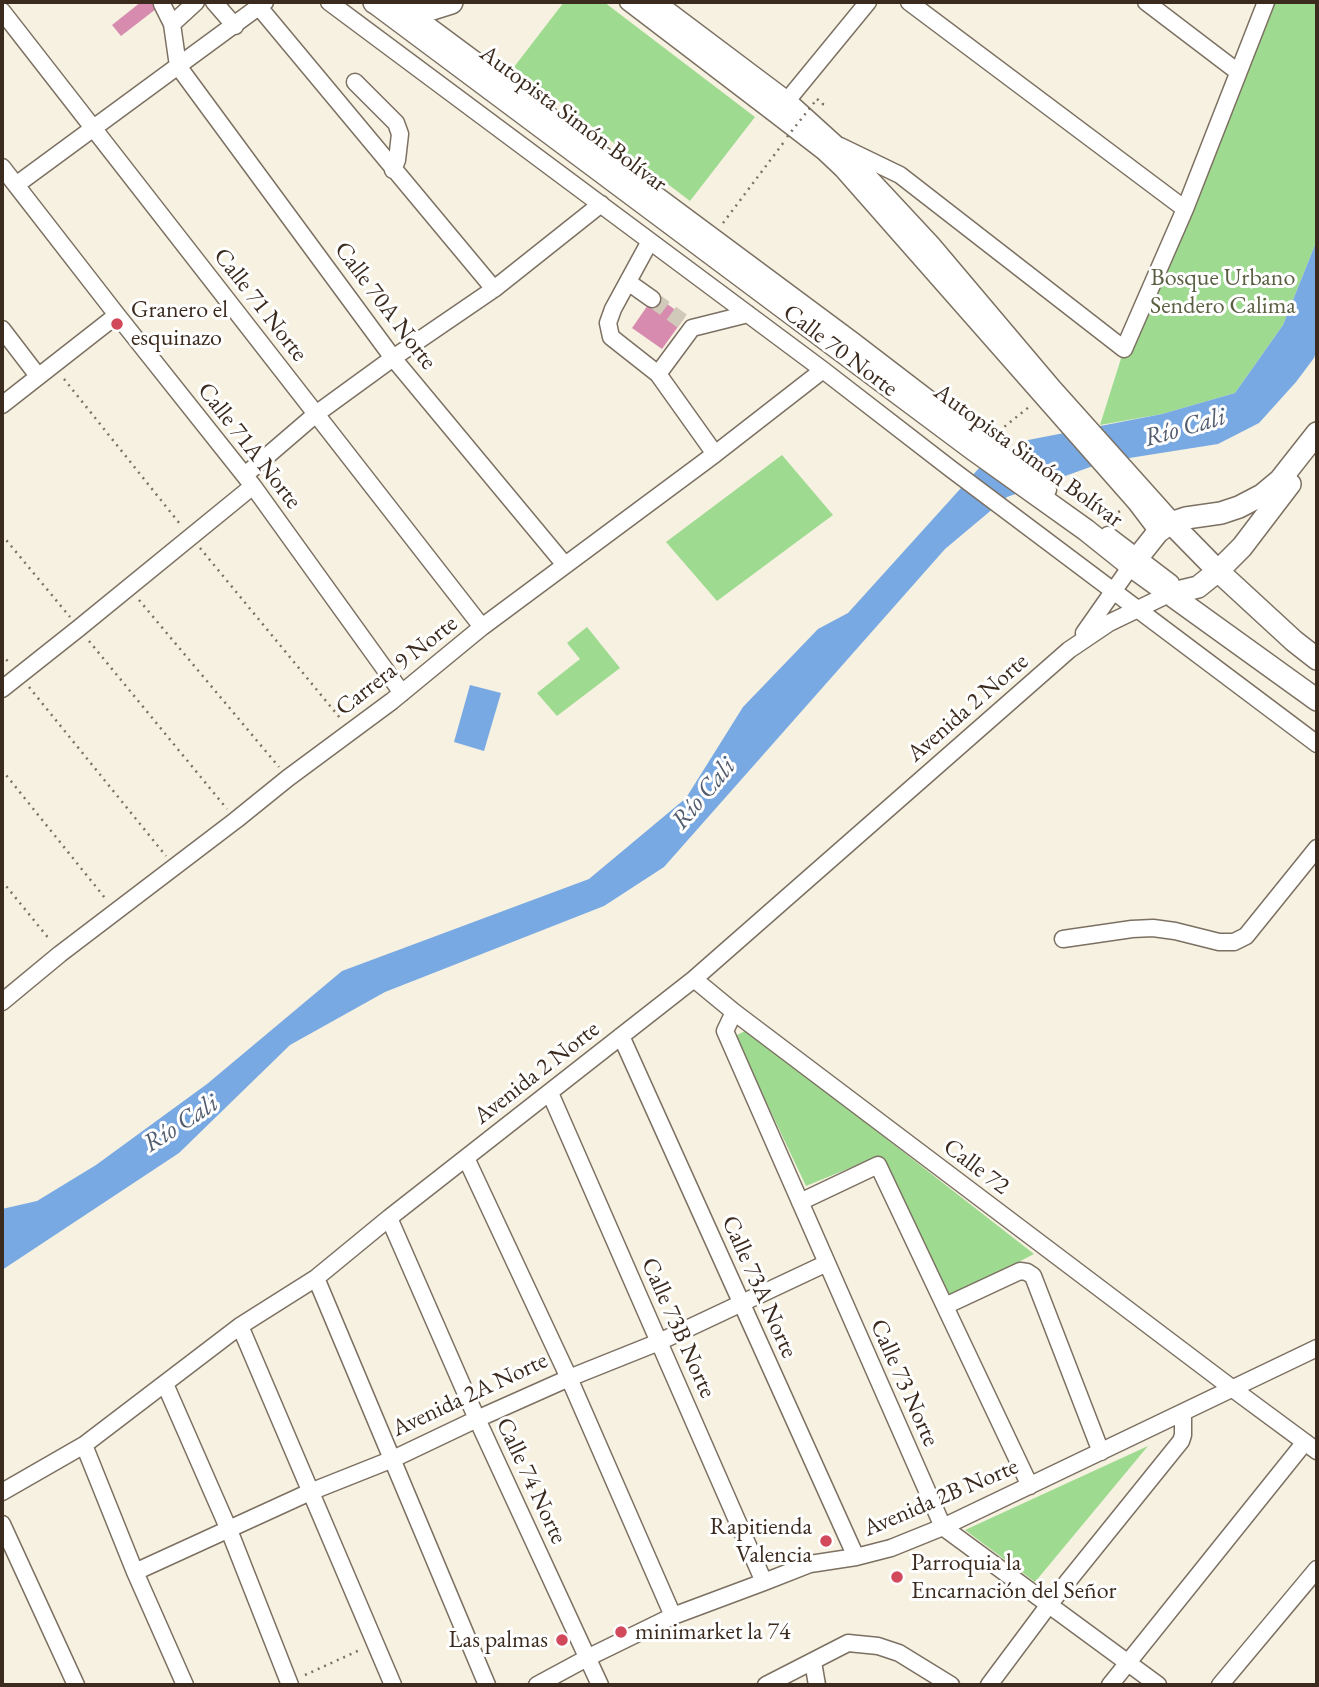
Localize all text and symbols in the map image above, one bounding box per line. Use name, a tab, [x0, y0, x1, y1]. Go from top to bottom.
street label: Autopista Simón Bolívar	[474, 39, 672, 199]
street label: Calle 70A Norte	[328, 236, 442, 376]
street label: Calle 71 Norte	[207, 243, 313, 367]
park label: Bosque Urbano Sendero Calima	[1150, 264, 1296, 320]
place label: Granero el esquinazo	[131, 296, 228, 352]
street label: Calle 70 Norte	[777, 299, 903, 403]
marker: Granero el esquinazo	[109, 316, 125, 332]
street label: Calle 71A Norte	[191, 377, 307, 515]
street label: Autopista Simón Bolívar	[928, 378, 1128, 534]
water label: Río Cali	[1140, 401, 1230, 455]
street label: Carrera 9 Norte	[330, 610, 464, 722]
street label: Avenida 2 Norte	[901, 647, 1035, 769]
water label: Río Cali	[665, 752, 743, 836]
street label: Avenida 2 Norte	[468, 1015, 606, 1131]
water label: Río Cali	[137, 1088, 225, 1160]
street label: Calle 72	[937, 1133, 1015, 1201]
street label: Calle 73A Norte	[715, 1211, 803, 1363]
street label: Calle 73B Norte	[634, 1254, 722, 1402]
street label: Calle 73 Norte	[863, 1315, 945, 1451]
street label: Avenida 2A Norte	[388, 1346, 552, 1444]
street label: Calle 74 Norte	[489, 1413, 573, 1549]
street label: Avenida 2B Norte	[859, 1452, 1023, 1544]
place label: Rapitienda Valencia	[710, 1513, 812, 1569]
marker: Rapitienda Valencia	[818, 1533, 834, 1549]
place label: Parroquia la Encarnación del Señor	[911, 1549, 1117, 1605]
marker: Parroquia la Encarnación del Señor	[889, 1569, 905, 1585]
place label: minimarket la 74	[635, 1618, 790, 1646]
marker: minimarket la 74	[613, 1624, 629, 1640]
place label: Las palmas	[449, 1626, 548, 1654]
marker: Las palmas	[554, 1632, 570, 1648]

